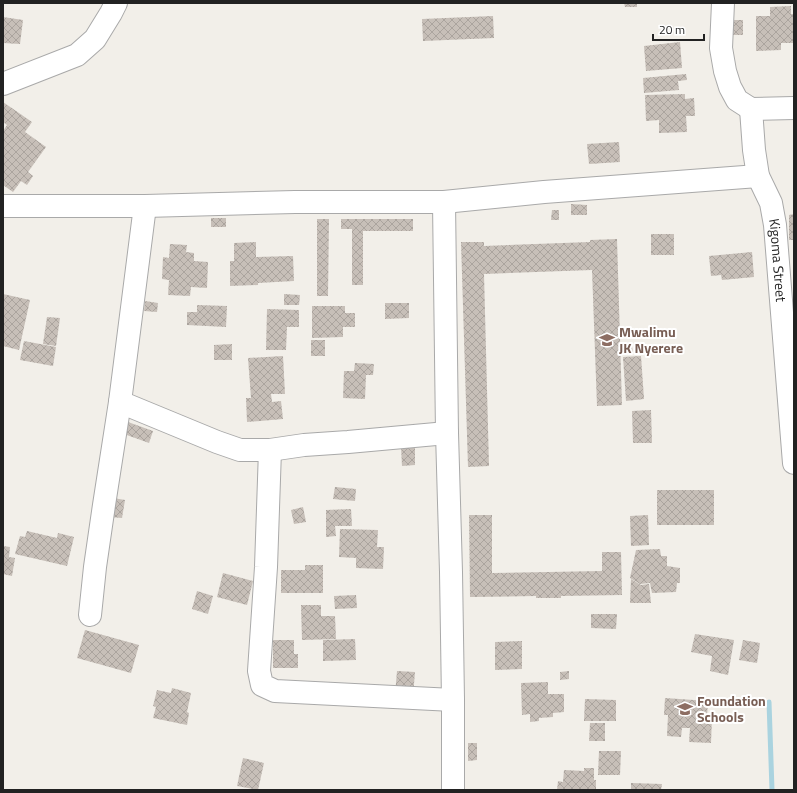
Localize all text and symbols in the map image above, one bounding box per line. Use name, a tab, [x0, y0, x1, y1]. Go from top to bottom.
scale bar	[653, 16, 704, 42]
text: 20 m	[659, 20, 685, 39]
street label: Kigoma Street	[764, 217, 792, 303]
place label: Mwalimu JK Nyerere	[619, 321, 683, 358]
school or university icon: Mwalimu JK Nyerere	[598, 331, 616, 349]
place label: Foundation Schools	[697, 690, 766, 727]
school or university icon: Foundation Schools	[676, 700, 694, 718]

